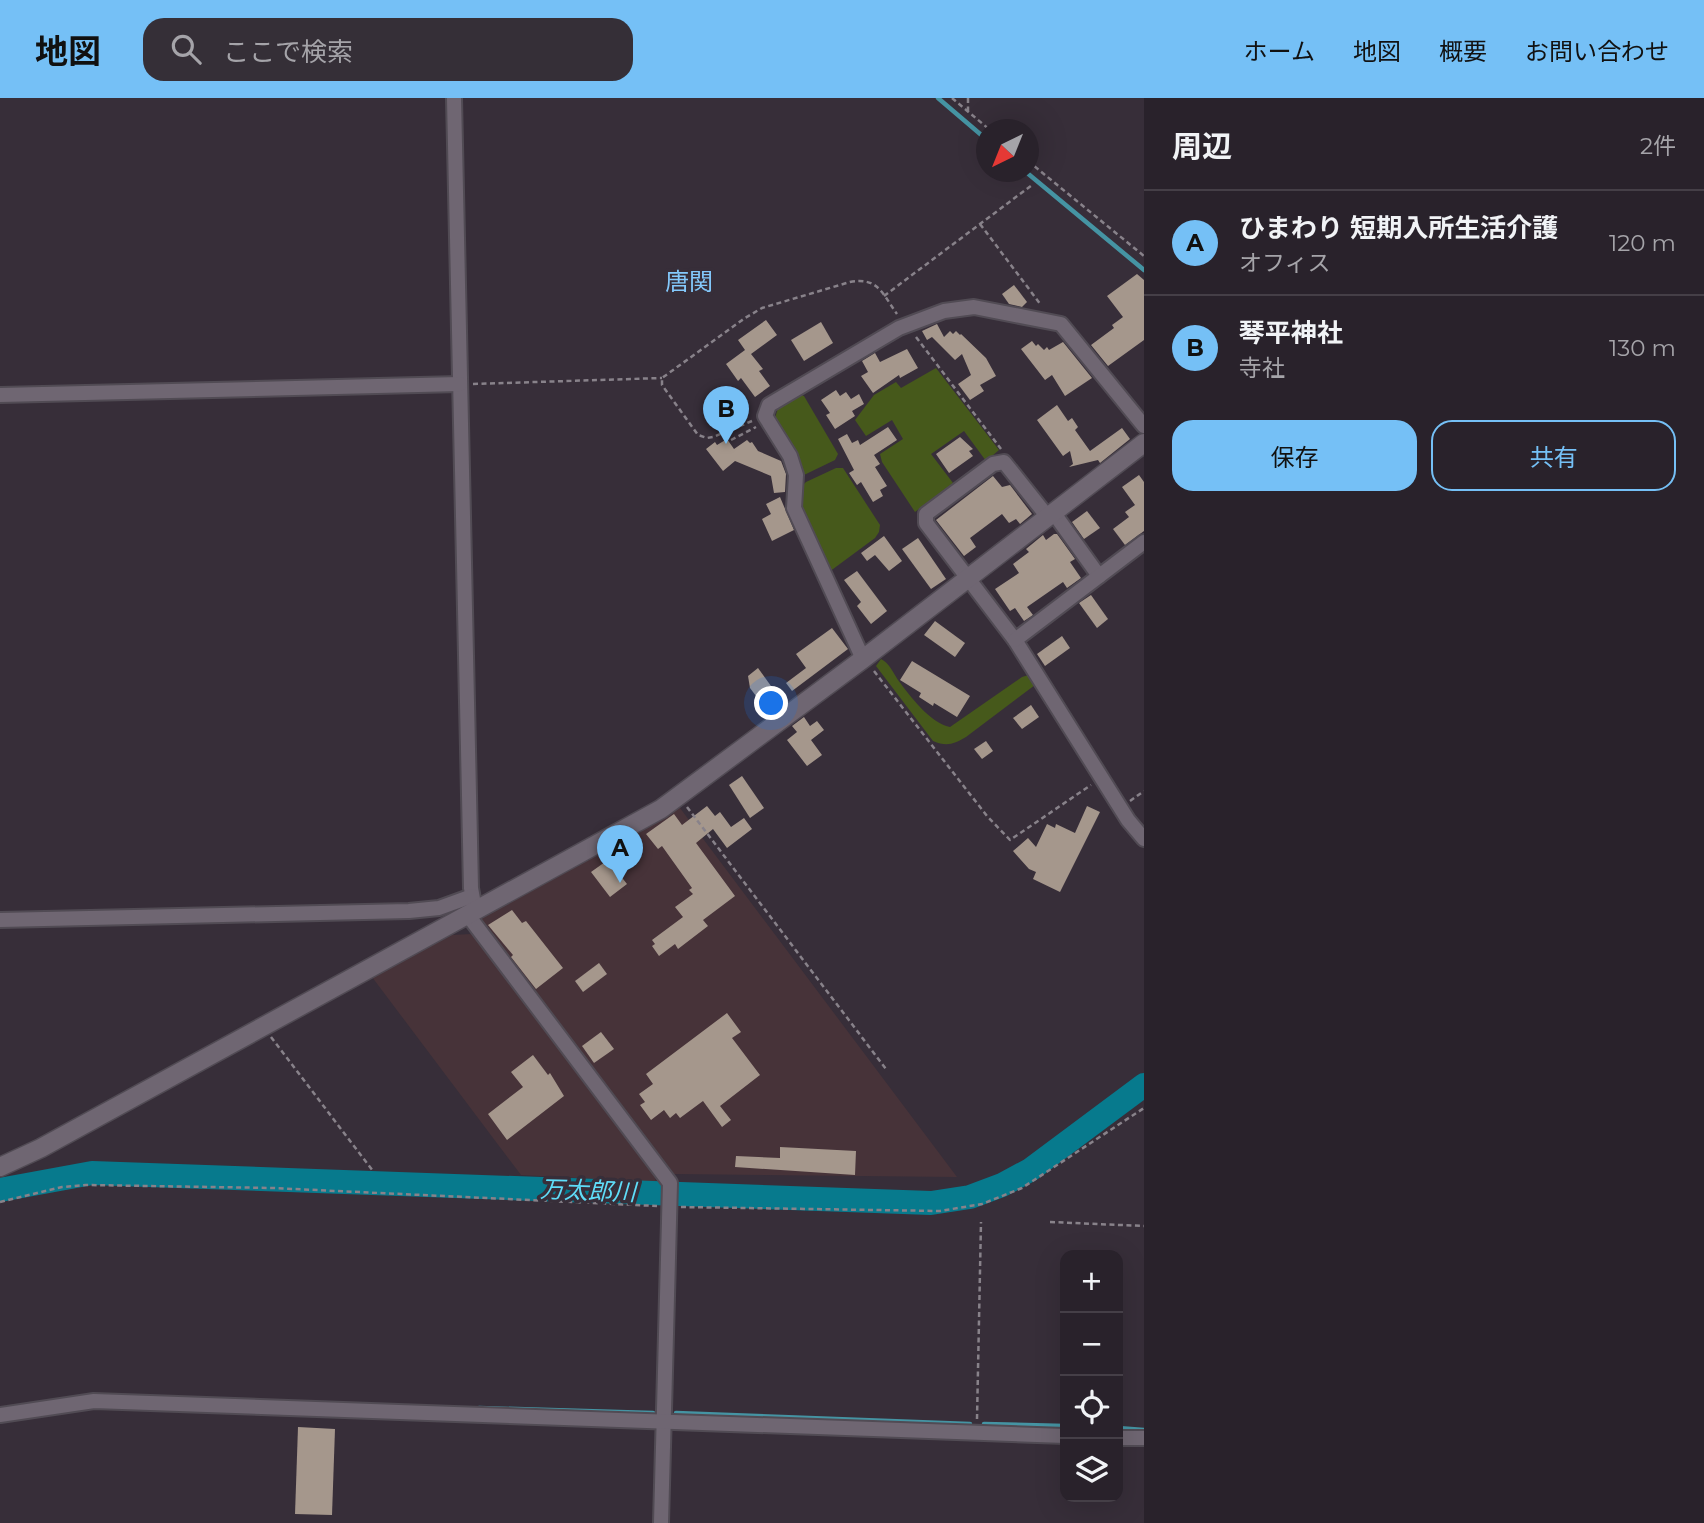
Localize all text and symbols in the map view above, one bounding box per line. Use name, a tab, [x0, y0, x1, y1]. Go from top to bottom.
search box	[143, 18, 633, 81]
icon: search	[167, 30, 205, 68]
text: 地図	[35, 31, 101, 71]
text: ここで検索	[223, 36, 353, 68]
text: ホーム	[1244, 37, 1315, 66]
text: 地図	[1353, 37, 1401, 66]
text: 概要	[1439, 37, 1487, 66]
text: お問い合わせ	[1525, 37, 1669, 66]
north arrow	[976, 119, 1039, 182]
text: 周辺	[1172, 128, 1232, 165]
text: 2件	[1640, 132, 1676, 160]
text: ひまわり 短期入所生活介護	[1239, 212, 1558, 244]
text: A	[1186, 229, 1204, 257]
text: 120 m	[1609, 229, 1676, 257]
text: オフィス	[1239, 249, 1331, 277]
district label: 唐関	[665, 267, 713, 296]
text: 琴平神社	[1239, 317, 1343, 349]
text: B	[1186, 334, 1204, 362]
text: 130 m	[1609, 334, 1676, 362]
text: 寺社	[1239, 354, 1285, 382]
pin: B	[703, 386, 749, 444]
button: 保存	[1172, 420, 1417, 491]
button: 共有	[1431, 420, 1676, 491]
your location	[754, 686, 788, 720]
pin: A	[597, 825, 643, 883]
water label: 万太郎川	[540, 1174, 639, 1207]
map controls	[1060, 1250, 1123, 1502]
button: +	[1060, 1250, 1123, 1313]
button: −	[1060, 1313, 1123, 1376]
button: locate	[1060, 1376, 1123, 1439]
button: layers	[1060, 1439, 1123, 1502]

